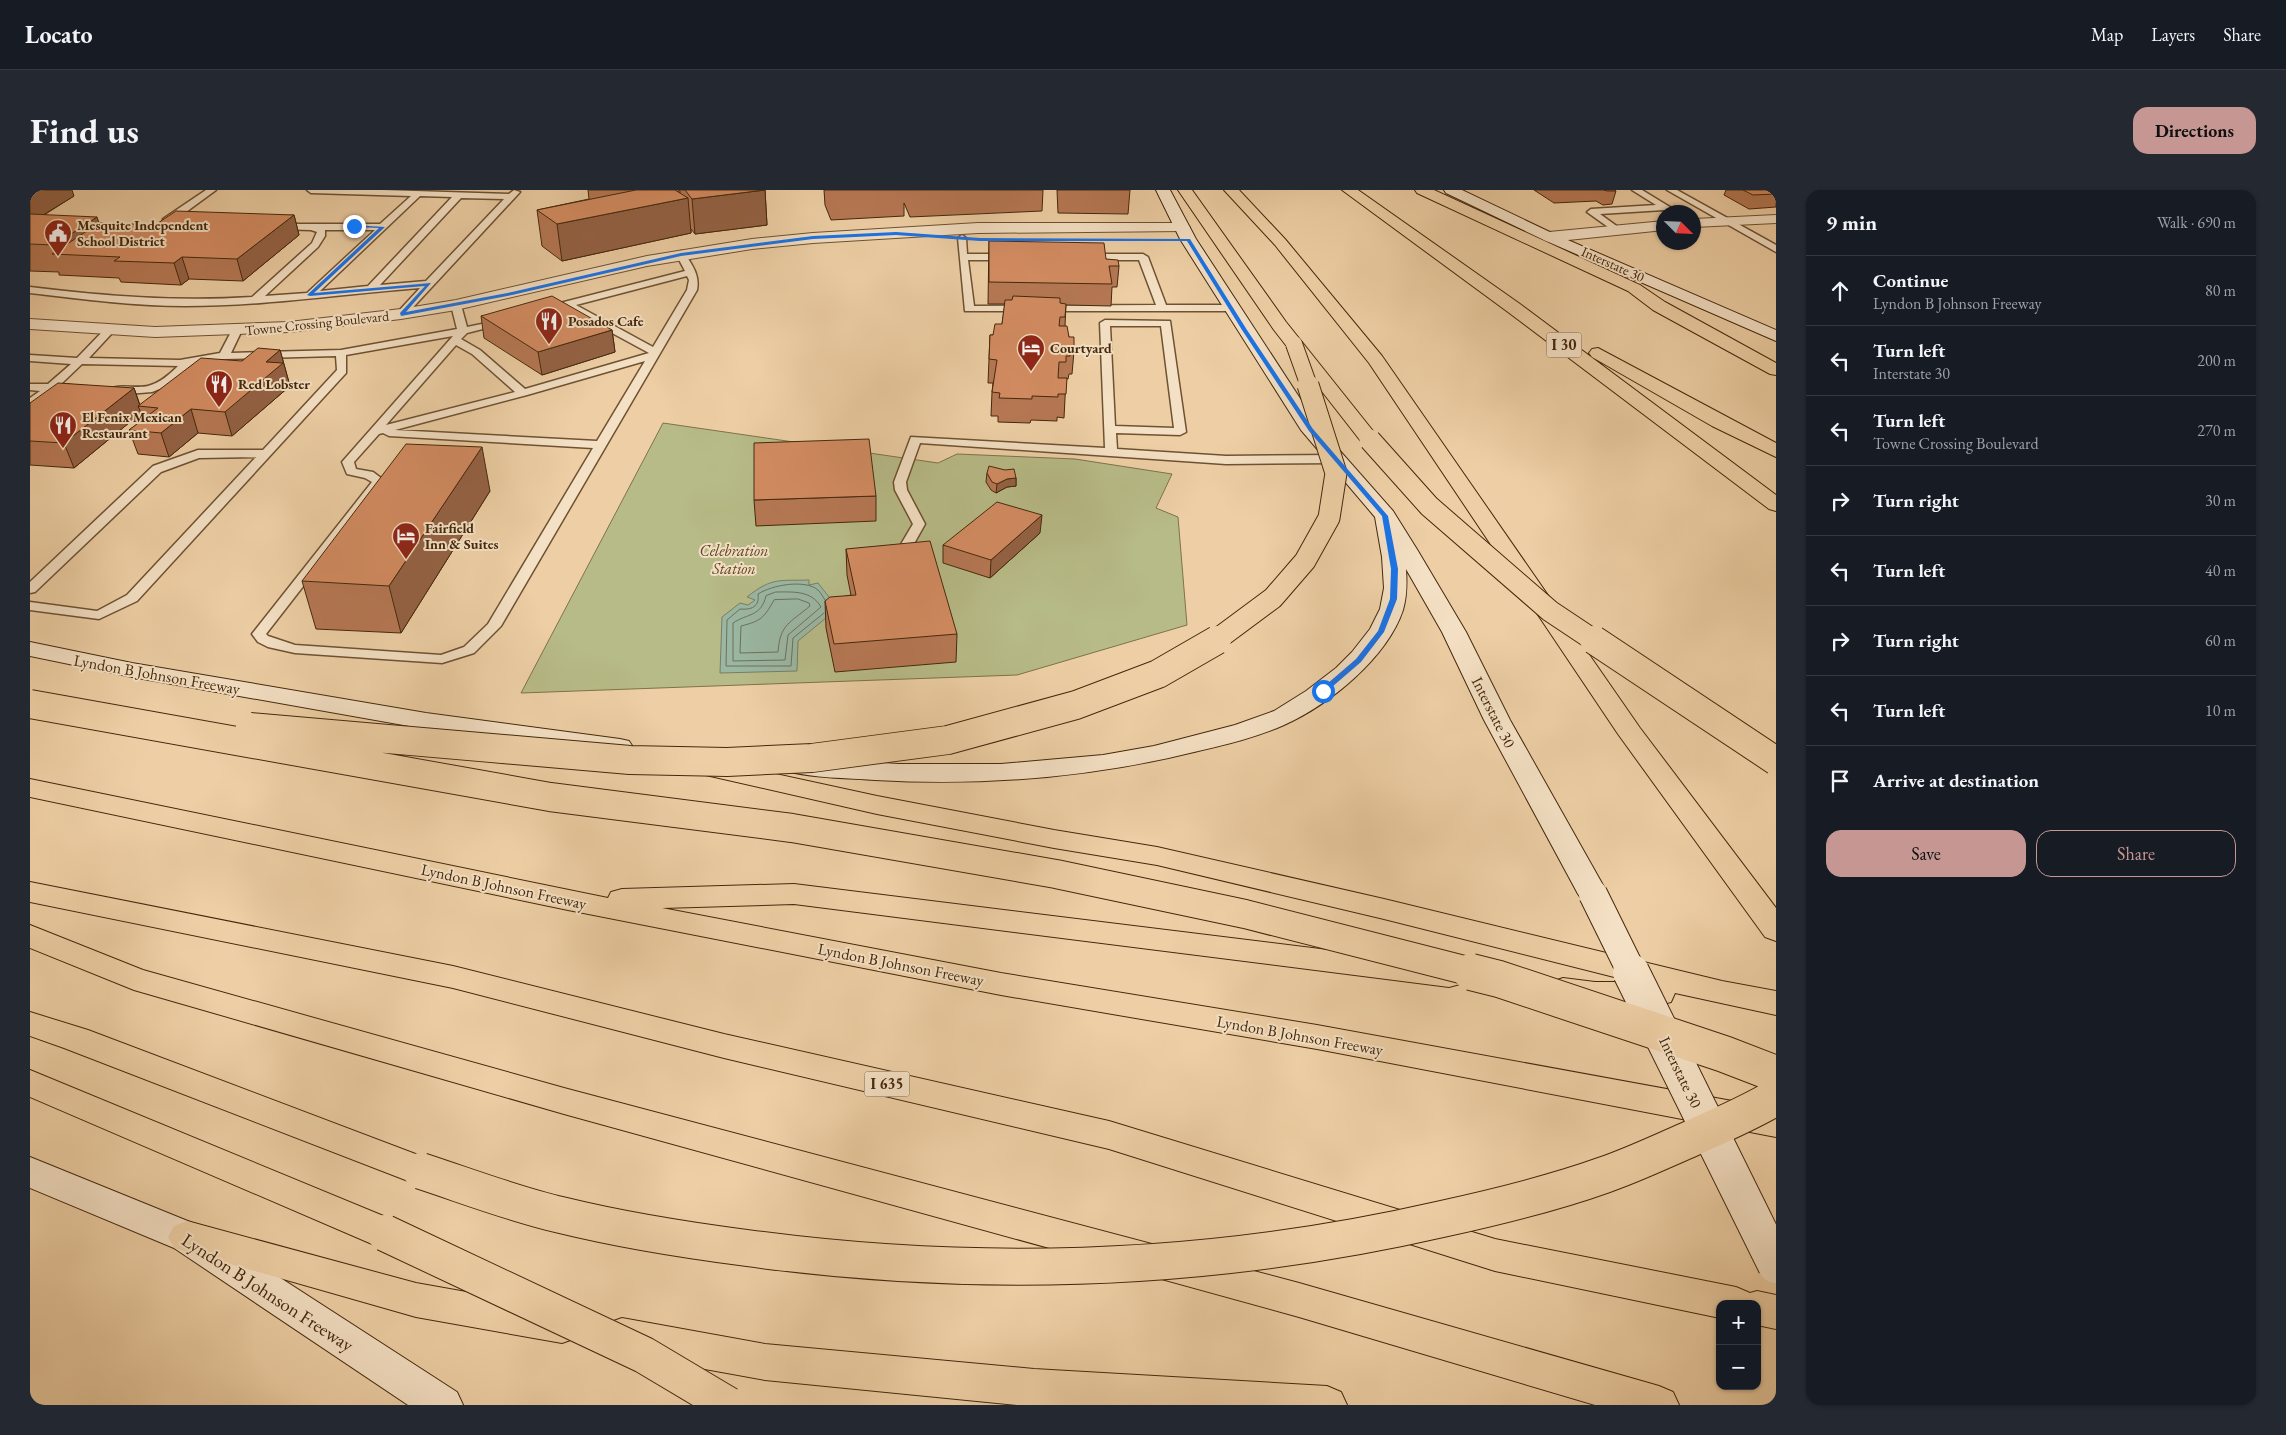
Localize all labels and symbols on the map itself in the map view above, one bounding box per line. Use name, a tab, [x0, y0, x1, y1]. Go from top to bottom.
north arrow	[1656, 205, 1701, 250]
route end	[343, 215, 366, 238]
place label: Mesquite Independent School District	[77, 216, 209, 250]
public building icon: Mesquite Independent School District	[43, 218, 73, 257]
street label: Interstate 30	[1579, 242, 1648, 286]
street label: Towne Crossing Boulevard	[244, 306, 391, 340]
restaurant icon: Posados Cafe	[534, 306, 564, 345]
place label: Posados Cafe	[568, 312, 644, 330]
road number: I 30	[1546, 332, 1582, 358]
hotel icon: Courtyard	[1016, 333, 1046, 372]
place label: Courtyard	[1050, 339, 1112, 357]
restaurant icon: Red Lobster	[204, 369, 234, 408]
place label: Red Lobster	[238, 375, 310, 393]
place label: El Fenix Mexican Restaurant	[82, 408, 182, 442]
restaurant icon: El Fenix Mexican Restaurant	[48, 410, 78, 449]
place label: Fairfield Inn & Suites	[425, 519, 499, 553]
hotel icon: Fairfield Inn & Suites	[391, 521, 421, 560]
park label: Celebration Station	[700, 540, 768, 579]
street label: Lyndon B Johnson Freeway	[72, 650, 243, 700]
street label: Interstate 30	[1467, 673, 1521, 752]
route start	[1312, 680, 1335, 703]
street label: Lyndon B Johnson Freeway	[419, 859, 590, 914]
street label: Lyndon B Johnson Freeway	[816, 938, 987, 991]
street label: Lyndon B Johnson Freeway	[1215, 1011, 1386, 1061]
street label: Interstate 30	[1654, 1033, 1707, 1112]
road number: I 635	[864, 1072, 910, 1096]
street label: Lyndon B Johnson Freeway	[177, 1227, 359, 1358]

